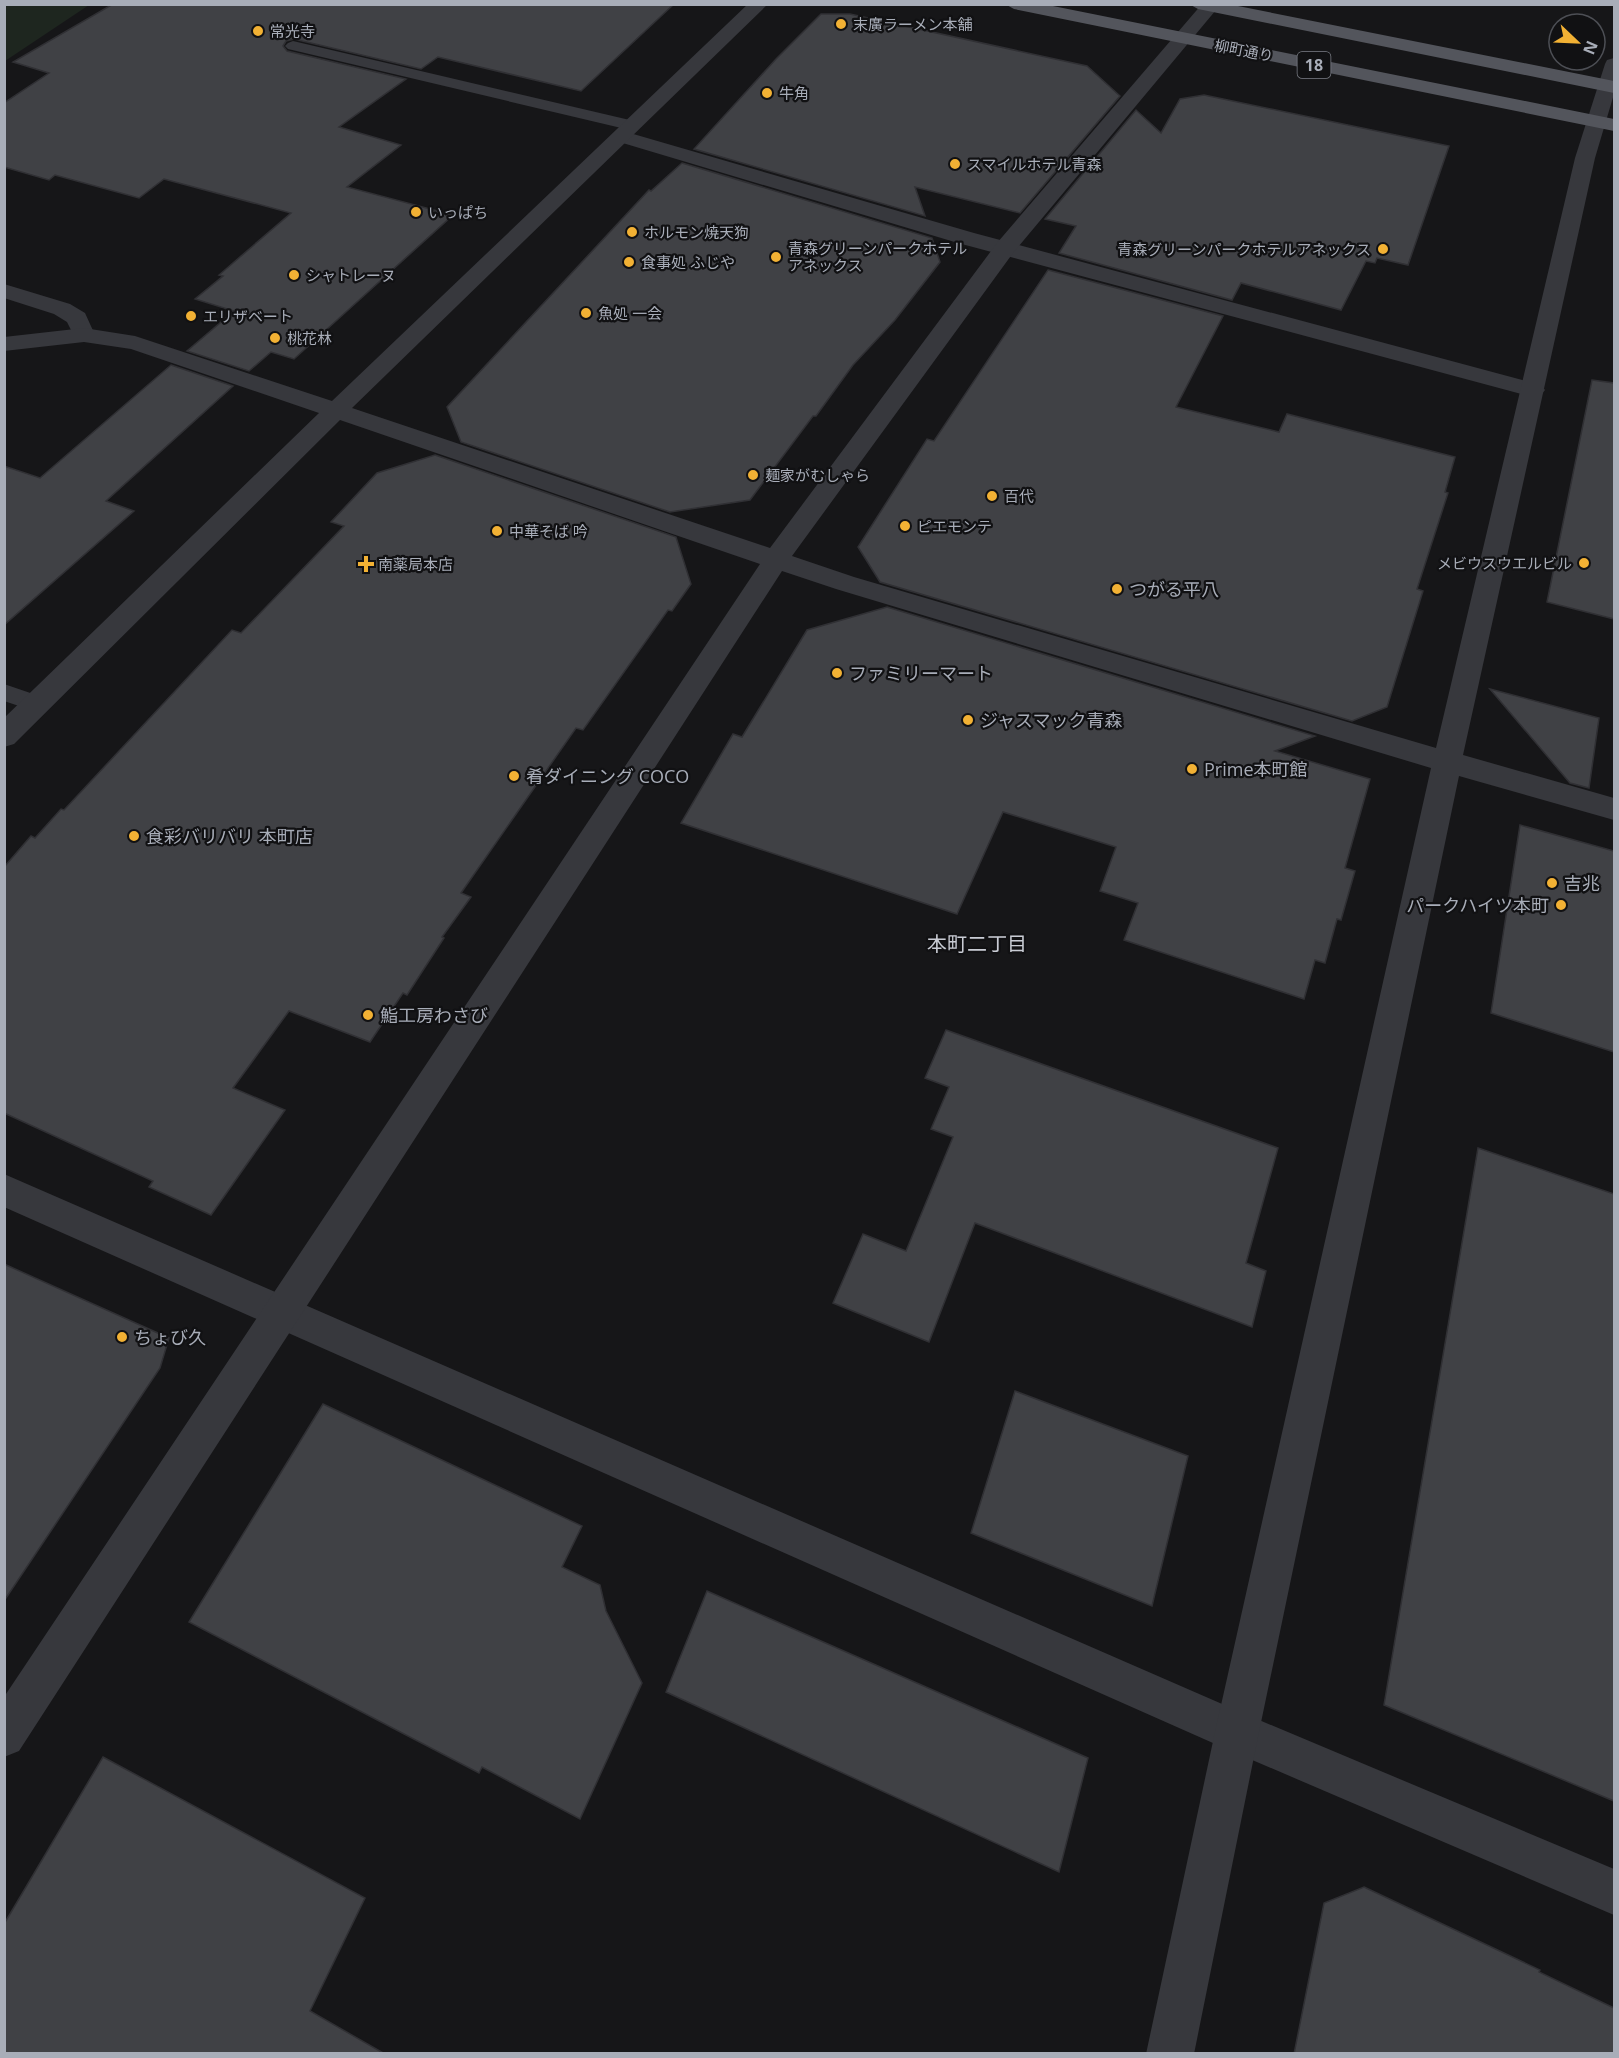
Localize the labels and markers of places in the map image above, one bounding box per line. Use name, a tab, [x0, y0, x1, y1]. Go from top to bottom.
place label: 末廣ラーメン本舗	[853, 14, 972, 34]
marker: 末廣ラーメン本舗	[834, 17, 848, 31]
place label: 常光寺	[270, 21, 315, 41]
marker: 常光寺	[251, 24, 265, 38]
place label: 牛角	[779, 83, 809, 103]
marker: 牛角	[760, 86, 774, 100]
place label: スマイルホテル青森	[967, 154, 1102, 174]
marker: スマイルホテル青森	[948, 157, 962, 171]
place label: いっぱち	[428, 202, 488, 222]
marker: いっぱち	[409, 205, 423, 219]
place label: ホルモン焼天狗	[644, 222, 749, 242]
marker: ホルモン焼天狗	[625, 225, 639, 239]
place label: 青森グリーンパークホテル アネックス	[788, 238, 967, 275]
place label: 青森グリーンパークホテルアネックス	[1117, 239, 1371, 259]
marker: 青森グリーンパークホテルアネックス	[1376, 242, 1390, 256]
marker: 青森グリーンパークホテル アネックス	[769, 250, 783, 264]
place label: 食事処 ふじや	[641, 252, 735, 272]
marker: 食事処 ふじや	[622, 255, 636, 269]
place label: シャトレーヌ	[306, 265, 396, 285]
marker: シャトレーヌ	[287, 268, 301, 282]
place label: 魚処 一会	[598, 303, 662, 323]
place label: エリザベート	[203, 306, 293, 326]
marker: 魚処 一会	[579, 306, 593, 320]
marker: エリザベート	[184, 309, 198, 323]
place label: 桃花林	[287, 328, 332, 348]
marker: 桃花林	[268, 331, 282, 345]
place label: 麺家がむしゃら	[765, 465, 870, 485]
marker: 麺家がむしゃら	[746, 468, 760, 482]
place label: 百代	[1004, 486, 1034, 506]
marker: 百代	[985, 489, 999, 503]
place label: ピエモンテ	[917, 516, 992, 536]
marker: ピエモンテ	[898, 519, 912, 533]
place label: 中華そば 吟	[509, 521, 588, 541]
marker: 中華そば 吟	[490, 524, 504, 538]
place label: メビウスウエルビル	[1437, 553, 1572, 573]
place label: 南薬局本店	[378, 554, 453, 574]
marker: メビウスウエルビル	[1577, 556, 1591, 570]
marker: 南薬局本店	[359, 557, 373, 571]
place label: つがる平八	[1129, 577, 1219, 601]
marker: つがる平八	[1110, 582, 1124, 596]
place label: ファミリーマート	[849, 661, 993, 685]
marker: ファミリーマート	[830, 666, 844, 680]
place label: ジャスマック青森	[980, 708, 1123, 732]
marker: ジャスマック青森	[961, 713, 975, 727]
place label: Prime本町館	[1204, 757, 1308, 781]
marker: Prime本町館	[1185, 762, 1199, 776]
place label: 肴ダイニング COCO	[526, 764, 689, 788]
marker: 肴ダイニング COCO	[507, 769, 521, 783]
place label: 食彩バリバリ 本町店	[146, 824, 313, 848]
marker: 食彩バリバリ 本町店	[127, 829, 141, 843]
place label: 吉兆	[1564, 871, 1600, 895]
marker: 吉兆	[1545, 876, 1559, 890]
place label: パークハイツ本町	[1406, 893, 1549, 917]
marker: パークハイツ本町	[1554, 898, 1568, 912]
place label: 鮨工房わさび	[380, 1003, 488, 1027]
marker: 鮨工房わさび	[361, 1008, 375, 1022]
place label: ちょび久	[134, 1325, 206, 1349]
marker: ちょび久	[115, 1330, 129, 1344]

